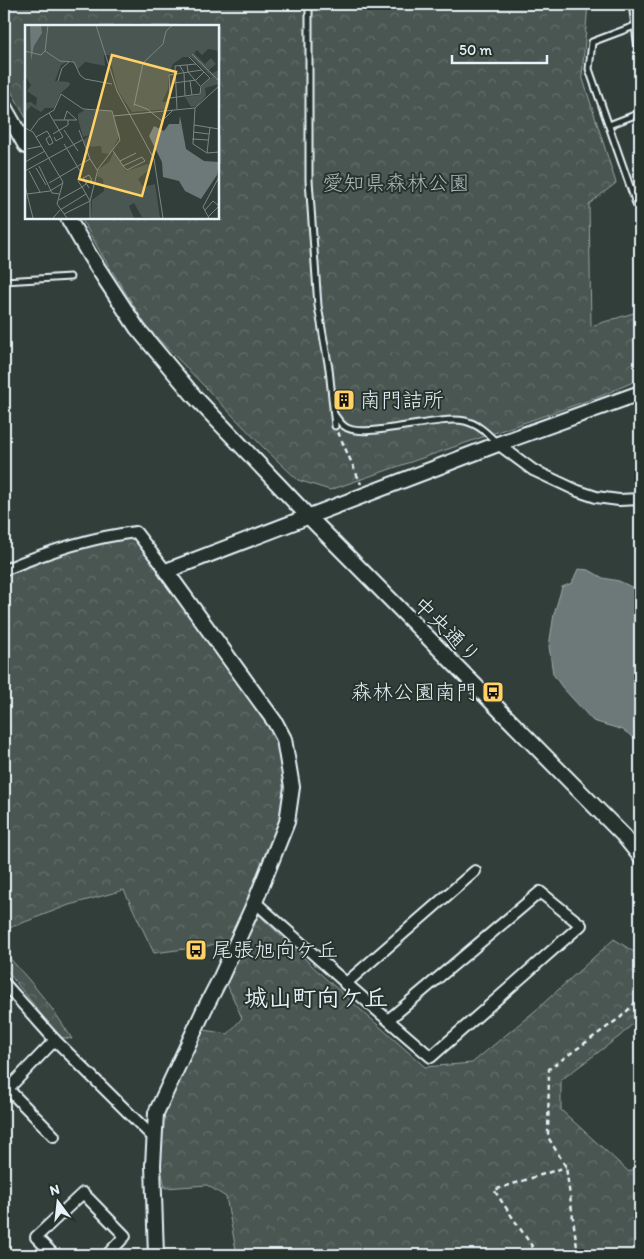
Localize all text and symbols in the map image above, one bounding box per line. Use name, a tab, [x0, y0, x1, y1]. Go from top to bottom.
inset map	[25, 25, 219, 219]
scale bar	[452, 32, 546, 64]
text: 50 m	[459, 41, 492, 59]
park label: 愛知県森林公園	[323, 170, 470, 195]
place label: 南門詰所	[360, 387, 444, 412]
building icon: 南門詰所	[332, 388, 356, 412]
street label: 中央通り	[409, 591, 486, 668]
place label: 森林公園南門	[351, 679, 477, 704]
bus stop icon: 森林公園南門	[481, 680, 505, 704]
place label: 尾張旭向ケ丘	[212, 937, 338, 962]
bus stop icon: 尾張旭向ケ丘	[184, 938, 208, 962]
district label: 城山町向ケ丘	[244, 983, 388, 1012]
north arrow	[32, 1176, 82, 1226]
text: N	[48, 1180, 62, 1199]

